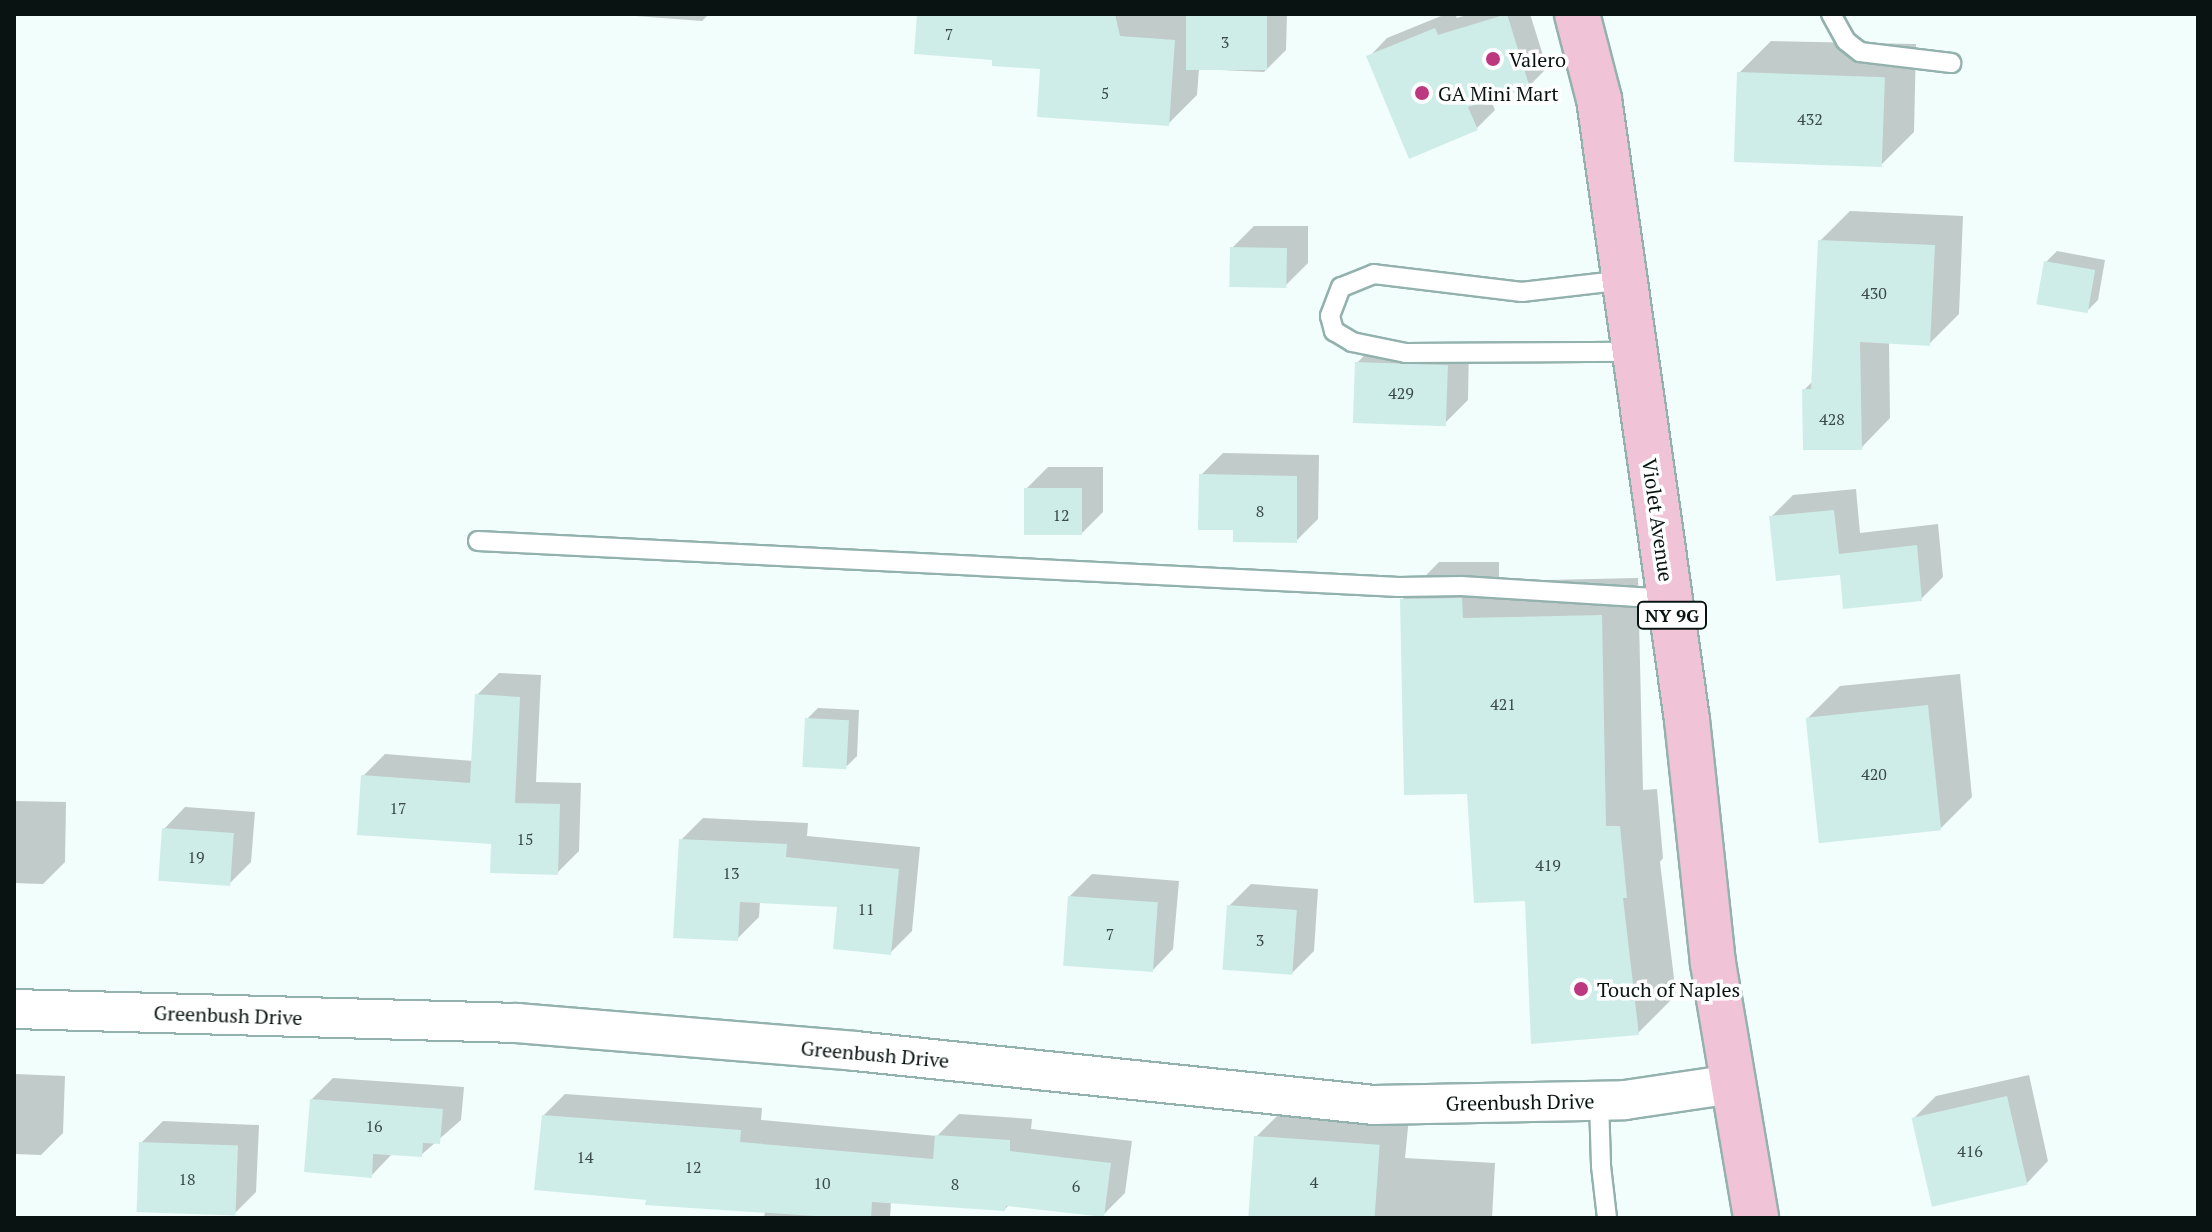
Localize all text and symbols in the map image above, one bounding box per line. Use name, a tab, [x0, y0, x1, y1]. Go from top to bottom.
house number: 7	[945, 24, 953, 44]
house number: 3	[1221, 32, 1229, 52]
place label: Valero	[1509, 47, 1566, 71]
marker: Valero	[1484, 50, 1502, 68]
place label: GA Mini Mart	[1438, 81, 1559, 105]
house number: 5	[1101, 83, 1109, 103]
marker: GA Mini Mart	[1413, 84, 1431, 102]
house number: 432	[1797, 109, 1823, 129]
house number: 430	[1861, 283, 1887, 303]
house number: 429	[1388, 383, 1414, 403]
house number: 428	[1819, 409, 1845, 429]
street label: Violet Avenue	[1637, 457, 1679, 583]
house number: 8	[1256, 501, 1264, 521]
house number: 12	[1052, 505, 1070, 525]
road number: NY 9G	[1636, 601, 1708, 629]
house number: 421	[1490, 694, 1516, 714]
house number: 420	[1861, 764, 1887, 784]
house number: 17	[389, 798, 407, 818]
house number: 15	[516, 829, 534, 849]
house number: 19	[187, 847, 205, 867]
house number: 419	[1535, 855, 1561, 875]
house number: 13	[722, 863, 740, 883]
house number: 11	[857, 899, 875, 919]
house number: 7	[1106, 924, 1114, 944]
house number: 3	[1256, 930, 1264, 950]
place label: Touch of Naples	[1597, 977, 1740, 1001]
marker: Touch of Naples	[1572, 980, 1590, 998]
street label: Greenbush Drive	[153, 1000, 303, 1030]
street label: Greenbush Drive	[800, 1036, 950, 1072]
street label: Greenbush Drive	[1445, 1089, 1595, 1115]
house number: 16	[365, 1116, 383, 1136]
house number: 416	[1957, 1141, 1983, 1161]
house number: 14	[576, 1147, 594, 1167]
house number: 12	[684, 1157, 702, 1177]
house number: 18	[178, 1169, 196, 1189]
house number: 4	[1310, 1172, 1318, 1192]
house number: 10	[813, 1173, 831, 1193]
house number: 8	[951, 1174, 959, 1194]
house number: 6	[1072, 1176, 1080, 1196]

